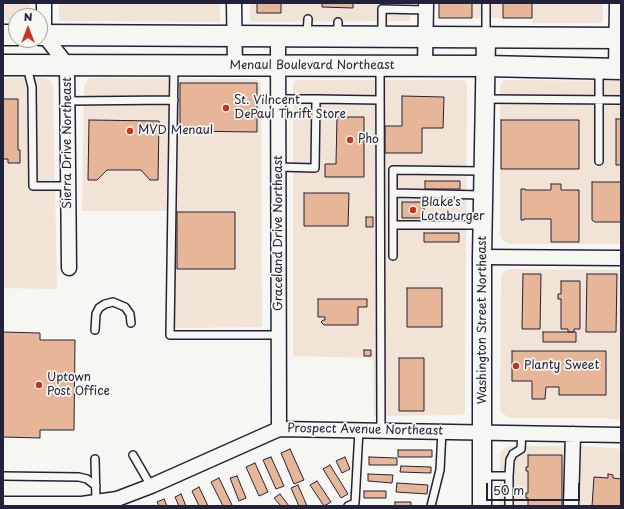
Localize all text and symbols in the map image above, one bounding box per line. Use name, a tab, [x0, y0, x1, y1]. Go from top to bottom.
north arrow	[8, 8, 48, 48]
text: N	[24, 8, 32, 25]
street label: Menaul Boulevard Northeast	[230, 59, 394, 73]
street label: Sierra Drive Northeast	[61, 77, 75, 209]
place label: St. Vilncent DePaul Thrift Store	[234, 94, 346, 122]
marker: St. Vilncent DePaul Thrift Store	[221, 103, 231, 113]
place label: MVD Menaul	[138, 124, 213, 138]
marker: MVD Menaul	[125, 126, 135, 136]
place label: Pho	[358, 133, 379, 147]
marker: Pho	[345, 135, 355, 145]
street label: Graceland Drive Northeast	[272, 155, 286, 311]
place label: Blake's Lotaburger	[421, 196, 485, 224]
marker: Blake's Lotaburger	[408, 205, 418, 215]
street label: Washington Street Northeast	[476, 236, 490, 404]
place label: Planty Sweet	[524, 359, 599, 373]
marker: Planty Sweet	[511, 361, 521, 371]
place label: Uptown Post Office	[47, 371, 110, 399]
marker: Uptown Post Office	[34, 380, 44, 390]
street label: Prospect Avenue Northeast	[287, 421, 443, 439]
scale bar	[488, 475, 582, 501]
text: 50 m	[493, 481, 524, 499]

